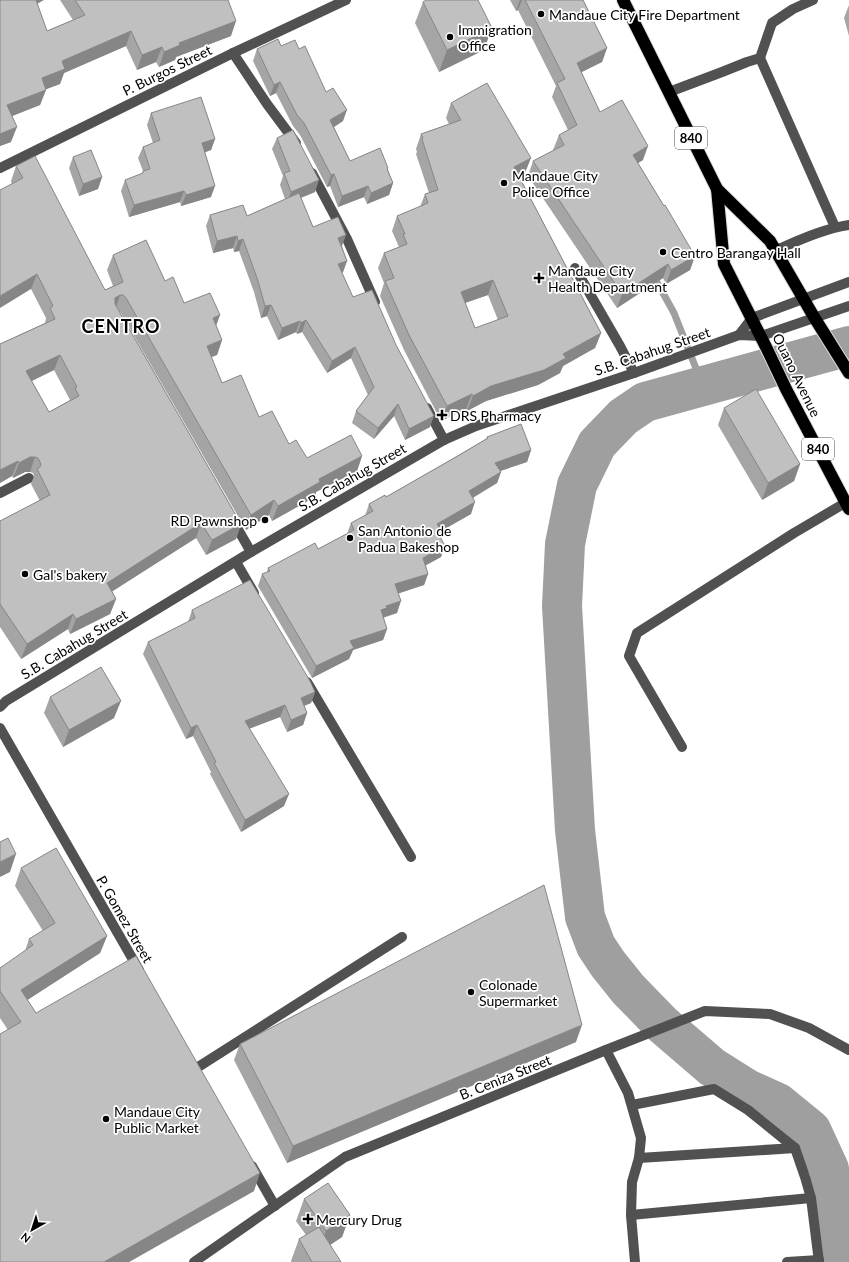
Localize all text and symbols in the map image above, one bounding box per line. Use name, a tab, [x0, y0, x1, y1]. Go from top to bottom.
place label: Mandaue City Fire Department	[549, 6, 740, 23]
marker: Mandaue City Fire Department	[536, 9, 546, 19]
place label: Immigration Office	[458, 21, 532, 54]
marker: Immigration Office	[445, 32, 455, 42]
street label: P. Burgos Street	[120, 41, 214, 99]
road number: 840	[675, 127, 707, 149]
place label: Mandaue City Police Office	[512, 167, 599, 200]
marker: Mandaue City Police Office	[499, 178, 509, 188]
place label: Centro Barangay Hall	[671, 244, 801, 261]
marker: Centro Barangay Hall	[658, 247, 668, 257]
place label: Mandaue City Health Department	[548, 262, 667, 295]
marker: Mandaue City Health Department	[533, 272, 545, 284]
district label: CENTRO	[82, 315, 160, 337]
street label: S.B. Cabahug Street	[592, 323, 712, 379]
street label: Ouano Avenue	[769, 330, 825, 420]
place label: DRS Pharmacy	[450, 407, 542, 424]
marker: DRS Pharmacy	[437, 410, 447, 420]
road number: 840	[802, 438, 834, 460]
street label: S.B. Cabahug Street	[295, 439, 409, 515]
place label: RD Pawnshop	[170, 512, 257, 529]
marker: RD Pawnshop	[260, 515, 270, 525]
place label: San Antonio de Padua Bakeshop	[358, 522, 459, 555]
marker: San Antonio de Padua Bakeshop	[345, 533, 355, 543]
place label: Gal's bakery	[33, 566, 108, 583]
marker: Gal's bakery	[20, 569, 30, 579]
street label: S.B. Cabahug Street	[18, 605, 130, 683]
street label: P. Gomez Street	[93, 872, 157, 966]
place label: Colonade Supermarket	[479, 976, 557, 1009]
marker: Colonade Supermarket	[466, 987, 476, 997]
street label: B. Ceniza Street	[457, 1051, 553, 1103]
place label: Mandaue City Public Market	[114, 1103, 201, 1136]
marker: Mandaue City Public Market	[101, 1114, 111, 1124]
north arrow	[12, 1210, 52, 1250]
place label: Mercury Drug	[316, 1211, 402, 1228]
marker: Mercury Drug	[303, 1214, 313, 1224]
text: N	[18, 1230, 33, 1246]

